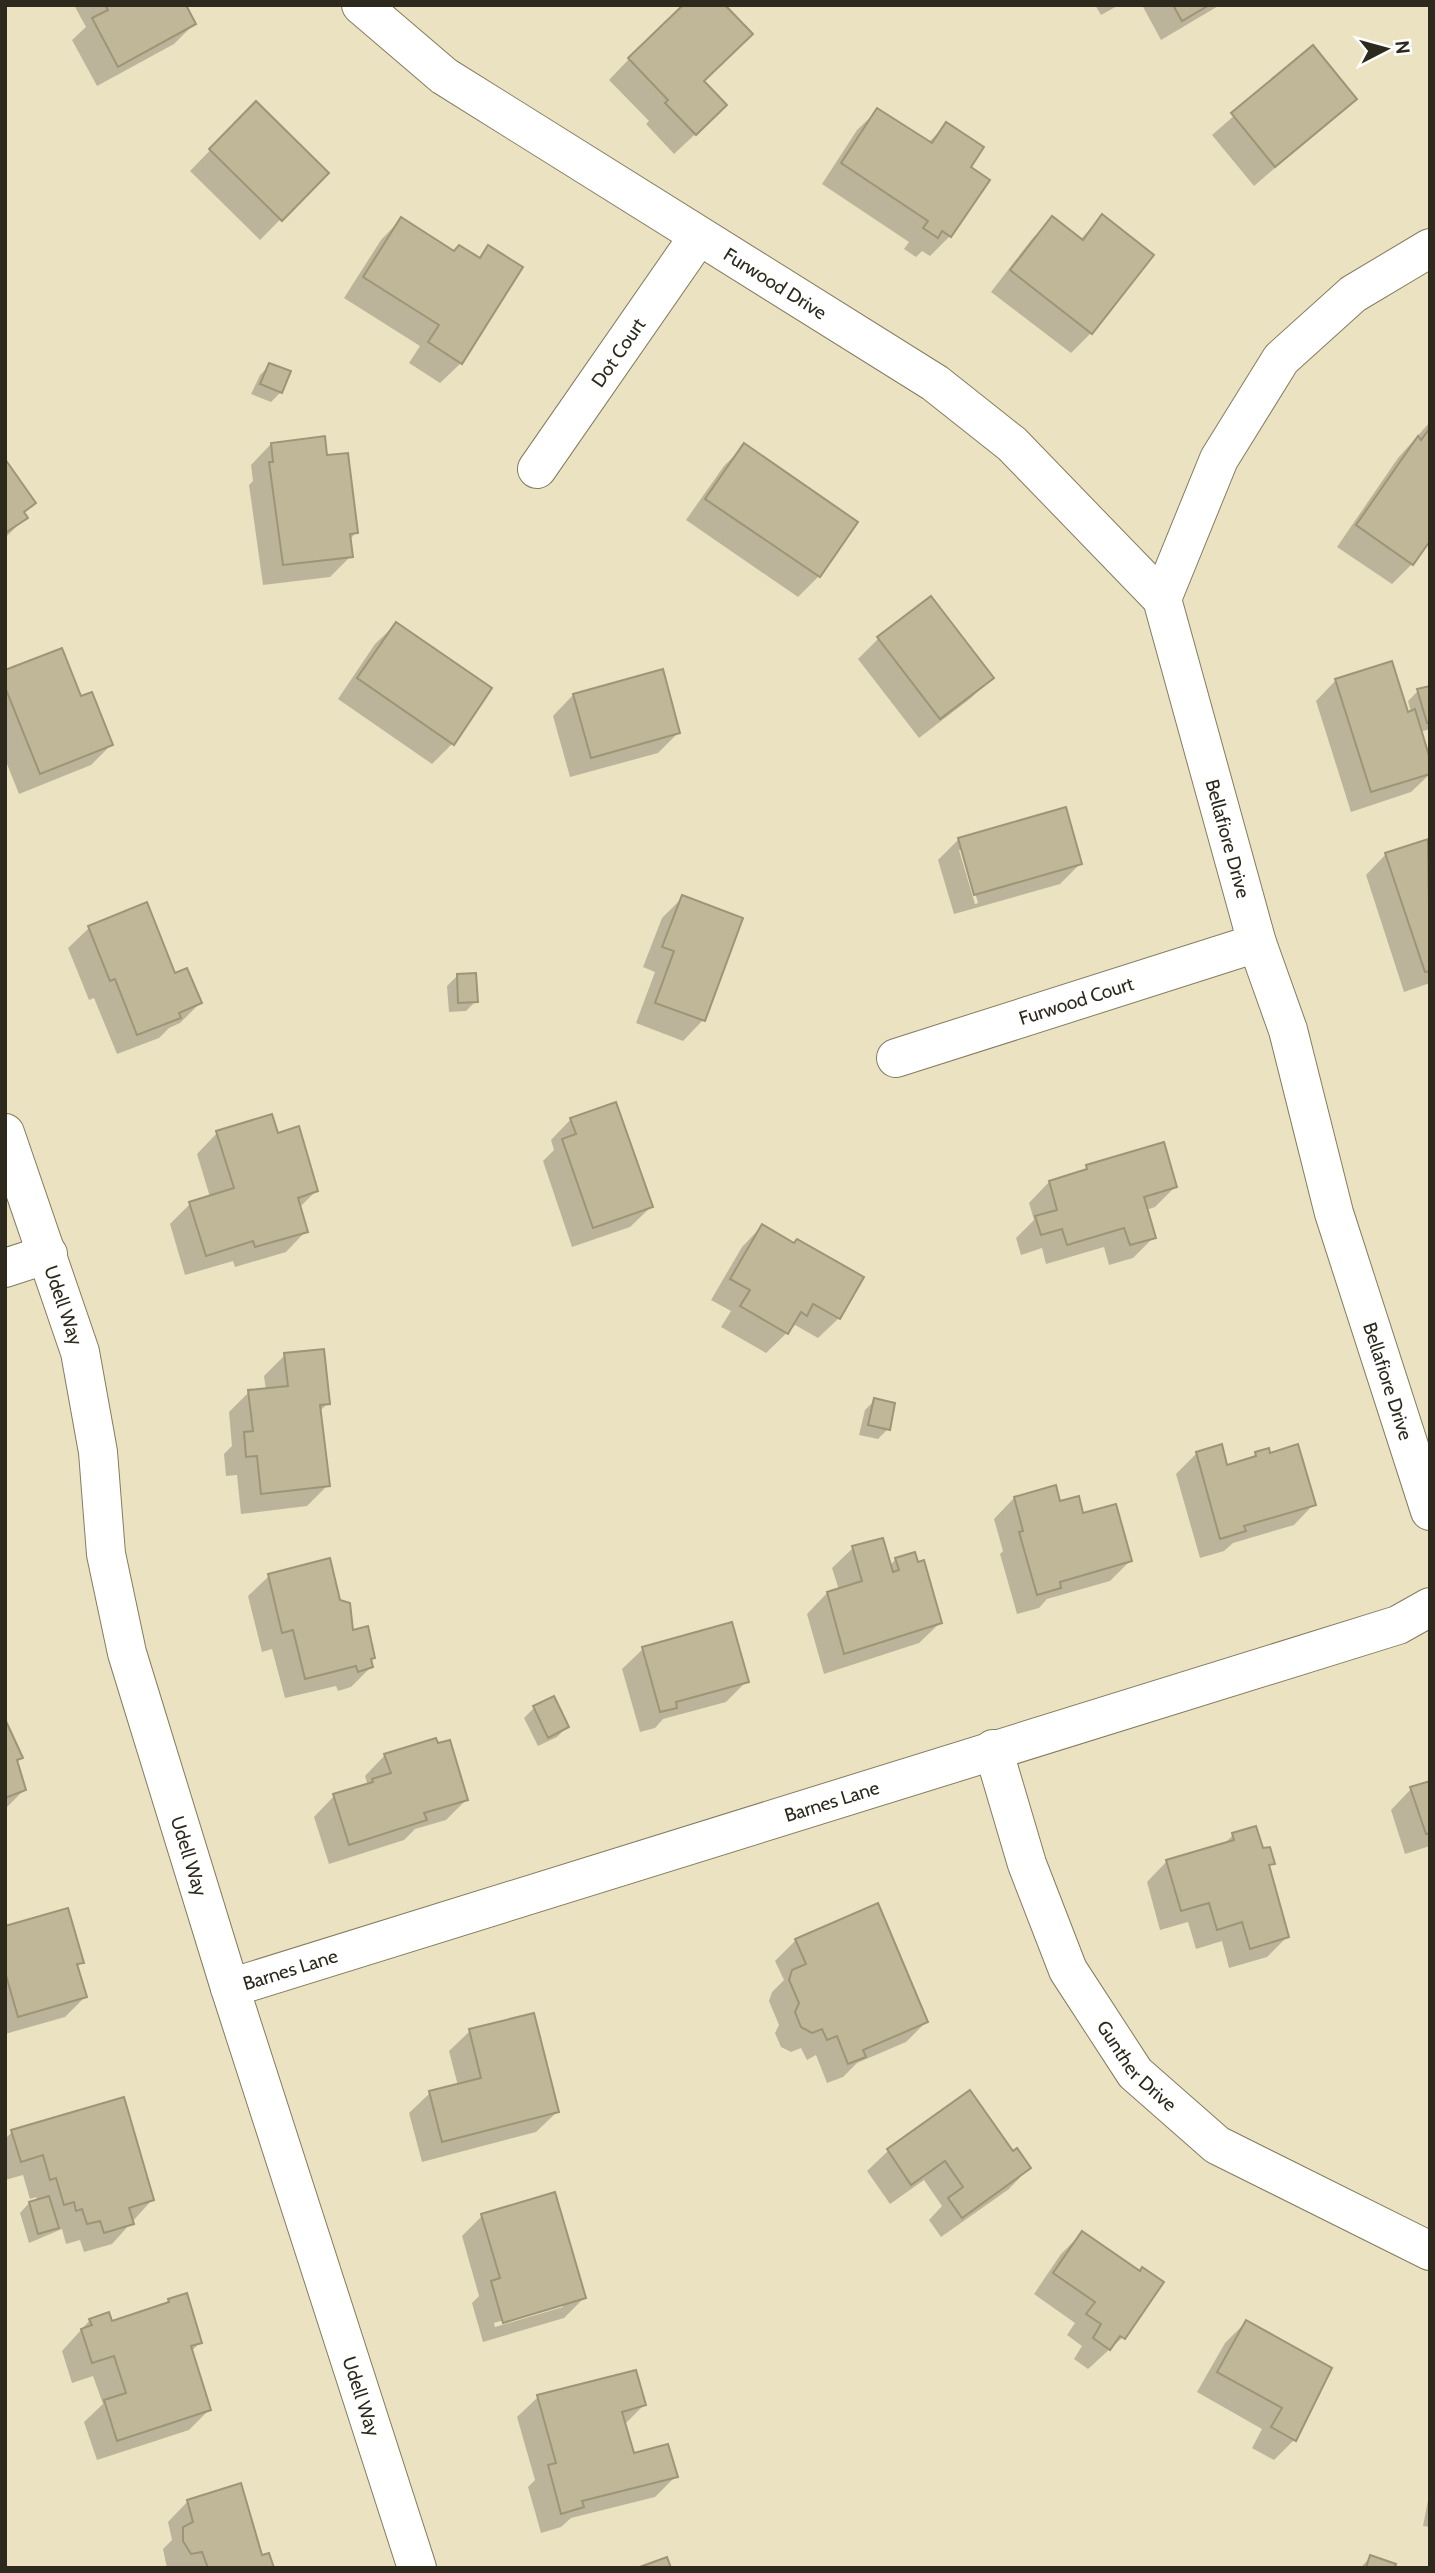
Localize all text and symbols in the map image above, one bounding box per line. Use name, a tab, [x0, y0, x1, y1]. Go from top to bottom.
north arrow	[1351, 14, 1421, 84]
text: N	[1390, 39, 1415, 55]
street label: Furwood Drive	[720, 242, 831, 324]
street label: Dot Court	[586, 313, 650, 391]
street label: Bellafiore Drive	[1201, 777, 1256, 901]
street label: Furwood Court	[1016, 971, 1137, 1030]
street label: Udell Way	[40, 1262, 88, 1348]
street label: Bellafiore Drive	[1358, 1319, 1418, 1443]
street label: Barnes Lane	[781, 1775, 882, 1827]
street label: Udell Way	[166, 1813, 213, 1899]
street label: Barnes Lane	[240, 1944, 341, 1995]
street label: Gunther Drive	[1092, 2016, 1182, 2116]
street label: Udell Way	[338, 2353, 385, 2439]

